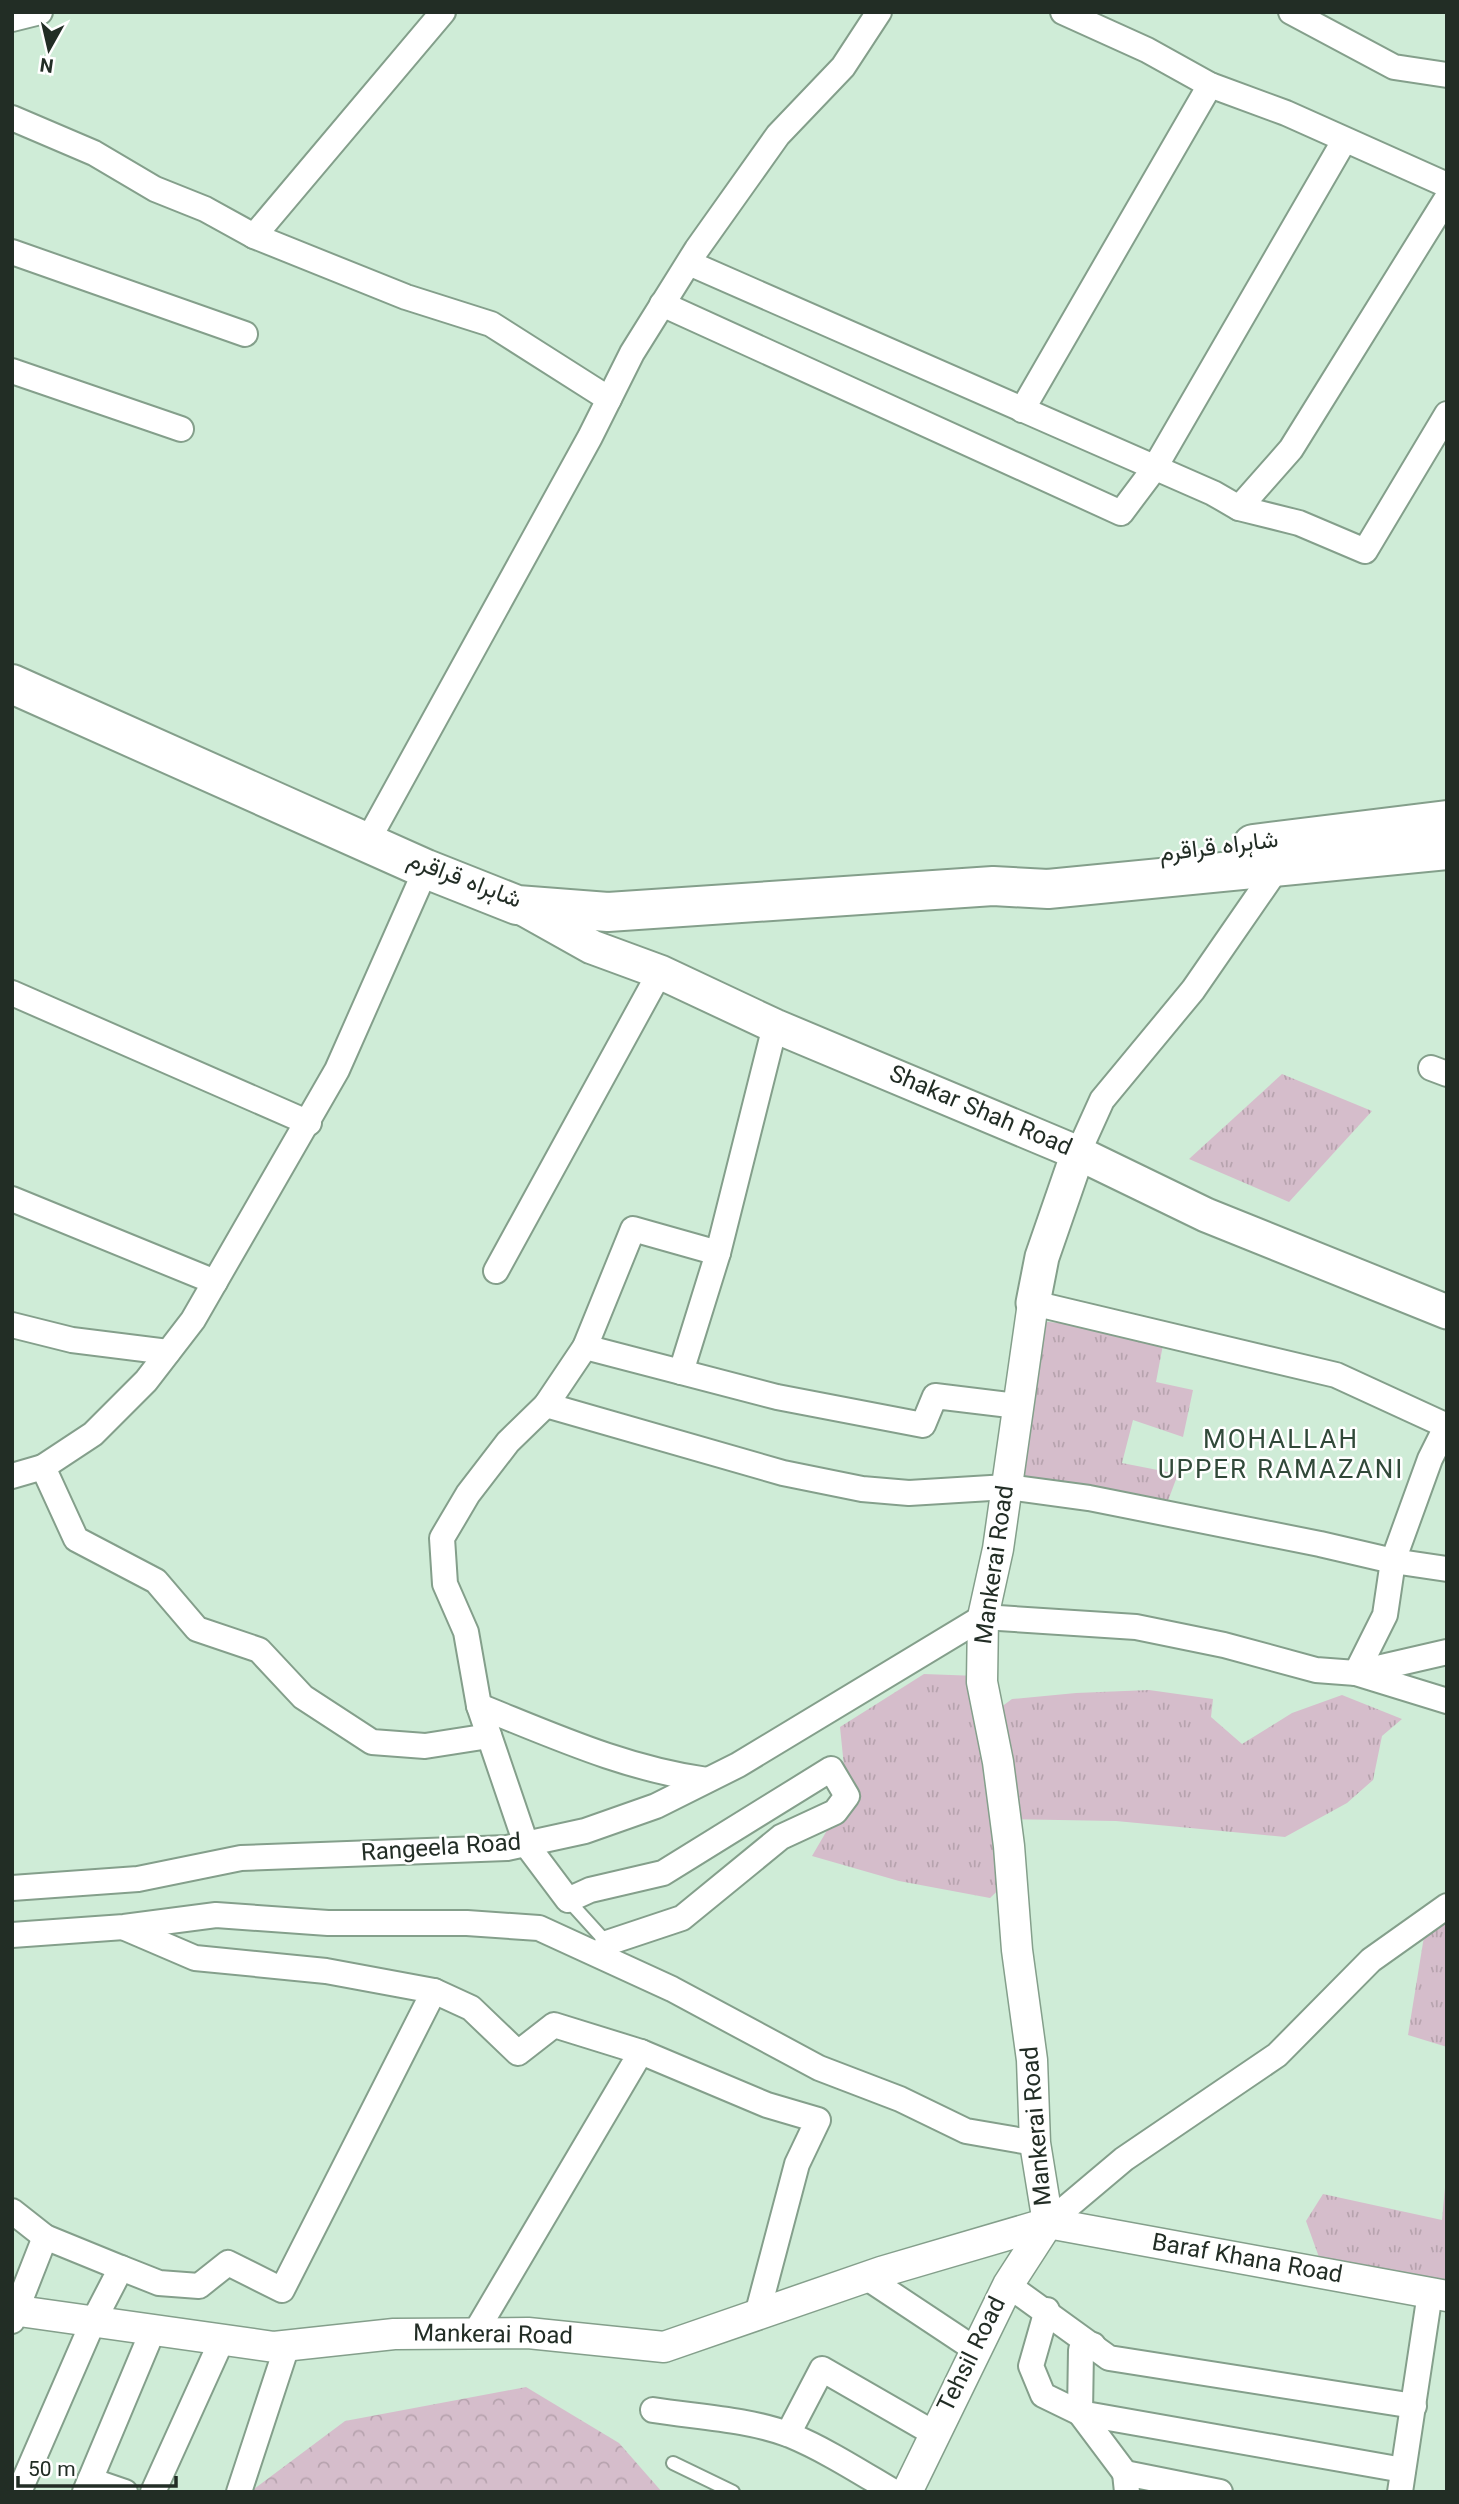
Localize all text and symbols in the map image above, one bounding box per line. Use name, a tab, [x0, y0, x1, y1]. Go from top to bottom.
north arrow	[14, 14, 84, 84]
text: N	[38, 48, 56, 79]
street label: شاہراہ قراقرم	[1157, 822, 1281, 874]
street label: شاہراہ قراقرم	[401, 842, 527, 920]
street label: Shakar Shah Road	[883, 1056, 1077, 1168]
district label: MOHALLAH UPPER RAMAZANI	[1158, 1421, 1404, 1492]
street label: Mankerai Road	[966, 1483, 1026, 1647]
street label: Rangeela Road	[360, 1824, 522, 1874]
street label: Mankerai Road	[1012, 2045, 1064, 2207]
street label: Baraf Khana Road	[1149, 2225, 1345, 2295]
street label: Tehsil Road	[929, 2291, 1017, 2419]
street label: Mankerai Road	[413, 2316, 573, 2356]
scale bar	[18, 2444, 175, 2488]
text: 50 m	[28, 2454, 76, 2487]

